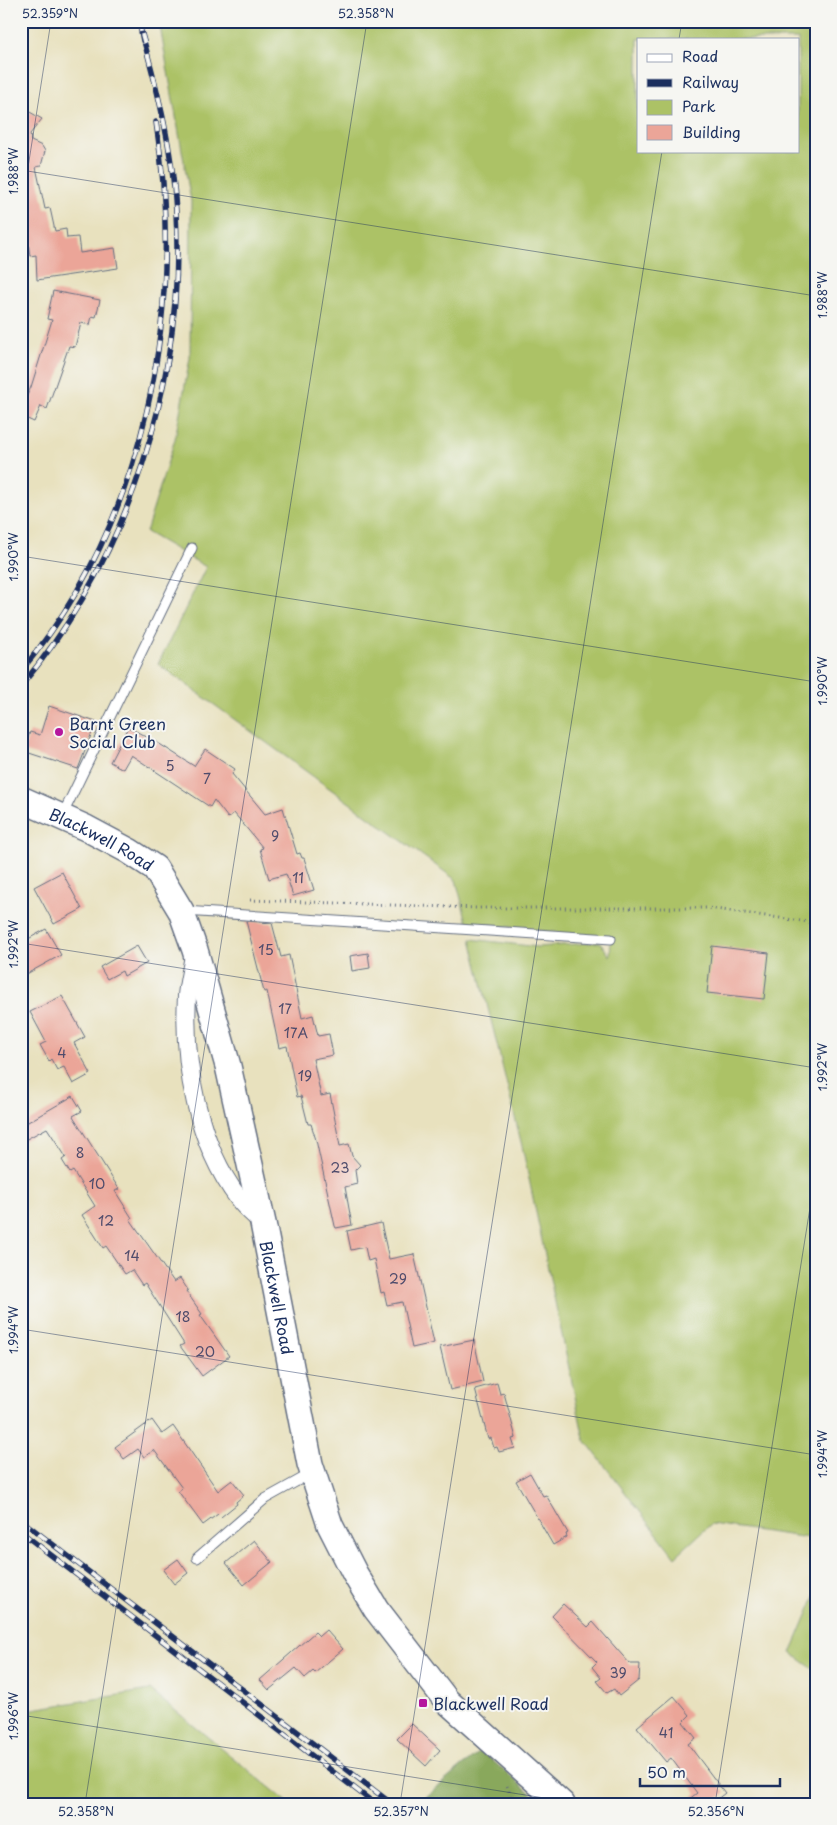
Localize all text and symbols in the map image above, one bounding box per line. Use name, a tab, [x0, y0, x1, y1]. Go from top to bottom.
text: 52.359°N	[22, 4, 78, 22]
text: 52.358°N	[338, 4, 394, 22]
legend	[637, 38, 800, 152]
text: Road	[682, 44, 718, 67]
text: Railway	[682, 70, 739, 93]
text: Park	[682, 94, 716, 117]
text: Building	[682, 120, 741, 143]
text: 1.988°W	[4, 147, 22, 195]
text: 1.988°W	[813, 271, 831, 319]
text: 1.990°W	[4, 532, 22, 582]
text: 1.990°W	[813, 656, 831, 706]
place label: Barnt Green Social Club	[69, 711, 166, 753]
marker: Barnt Green Social Club	[53, 726, 65, 738]
house number: 5	[165, 755, 175, 776]
house number: 7	[203, 768, 211, 789]
street label: Blackwell Road	[45, 801, 159, 876]
house number: 9	[271, 825, 279, 846]
house number: 11	[292, 867, 304, 888]
text: 1.992°W	[4, 919, 22, 968]
house number: 15	[258, 939, 274, 960]
house number: 17	[278, 998, 292, 1019]
house number: 17A	[284, 1022, 309, 1043]
house number: 4	[57, 1042, 67, 1063]
text: 1.992°W	[813, 1042, 831, 1091]
house number: 19	[298, 1065, 312, 1086]
house number: 8	[76, 1142, 84, 1163]
house number: 23	[331, 1157, 349, 1178]
house number: 10	[89, 1173, 105, 1194]
house number: 12	[98, 1210, 114, 1231]
street label: Blackwell Road	[255, 1238, 300, 1357]
house number: 14	[124, 1245, 140, 1266]
house number: 29	[389, 1268, 407, 1289]
text: 1.994°W	[4, 1305, 22, 1354]
house number: 18	[175, 1306, 191, 1327]
house number: 20	[195, 1341, 215, 1362]
text: 1.994°W	[813, 1429, 831, 1478]
house number: 39	[609, 1662, 627, 1683]
text: 1.996°W	[4, 1691, 22, 1740]
place label: Blackwell Road	[433, 1691, 549, 1715]
marker: Blackwell Road	[417, 1697, 429, 1709]
house number: 41	[659, 1722, 673, 1743]
scale bar	[640, 1755, 780, 1787]
text: 50 m	[647, 1760, 686, 1783]
text: 52.358°N	[58, 1802, 114, 1820]
text: 52.357°N	[373, 1802, 429, 1820]
text: 52.356°N	[688, 1802, 744, 1820]

